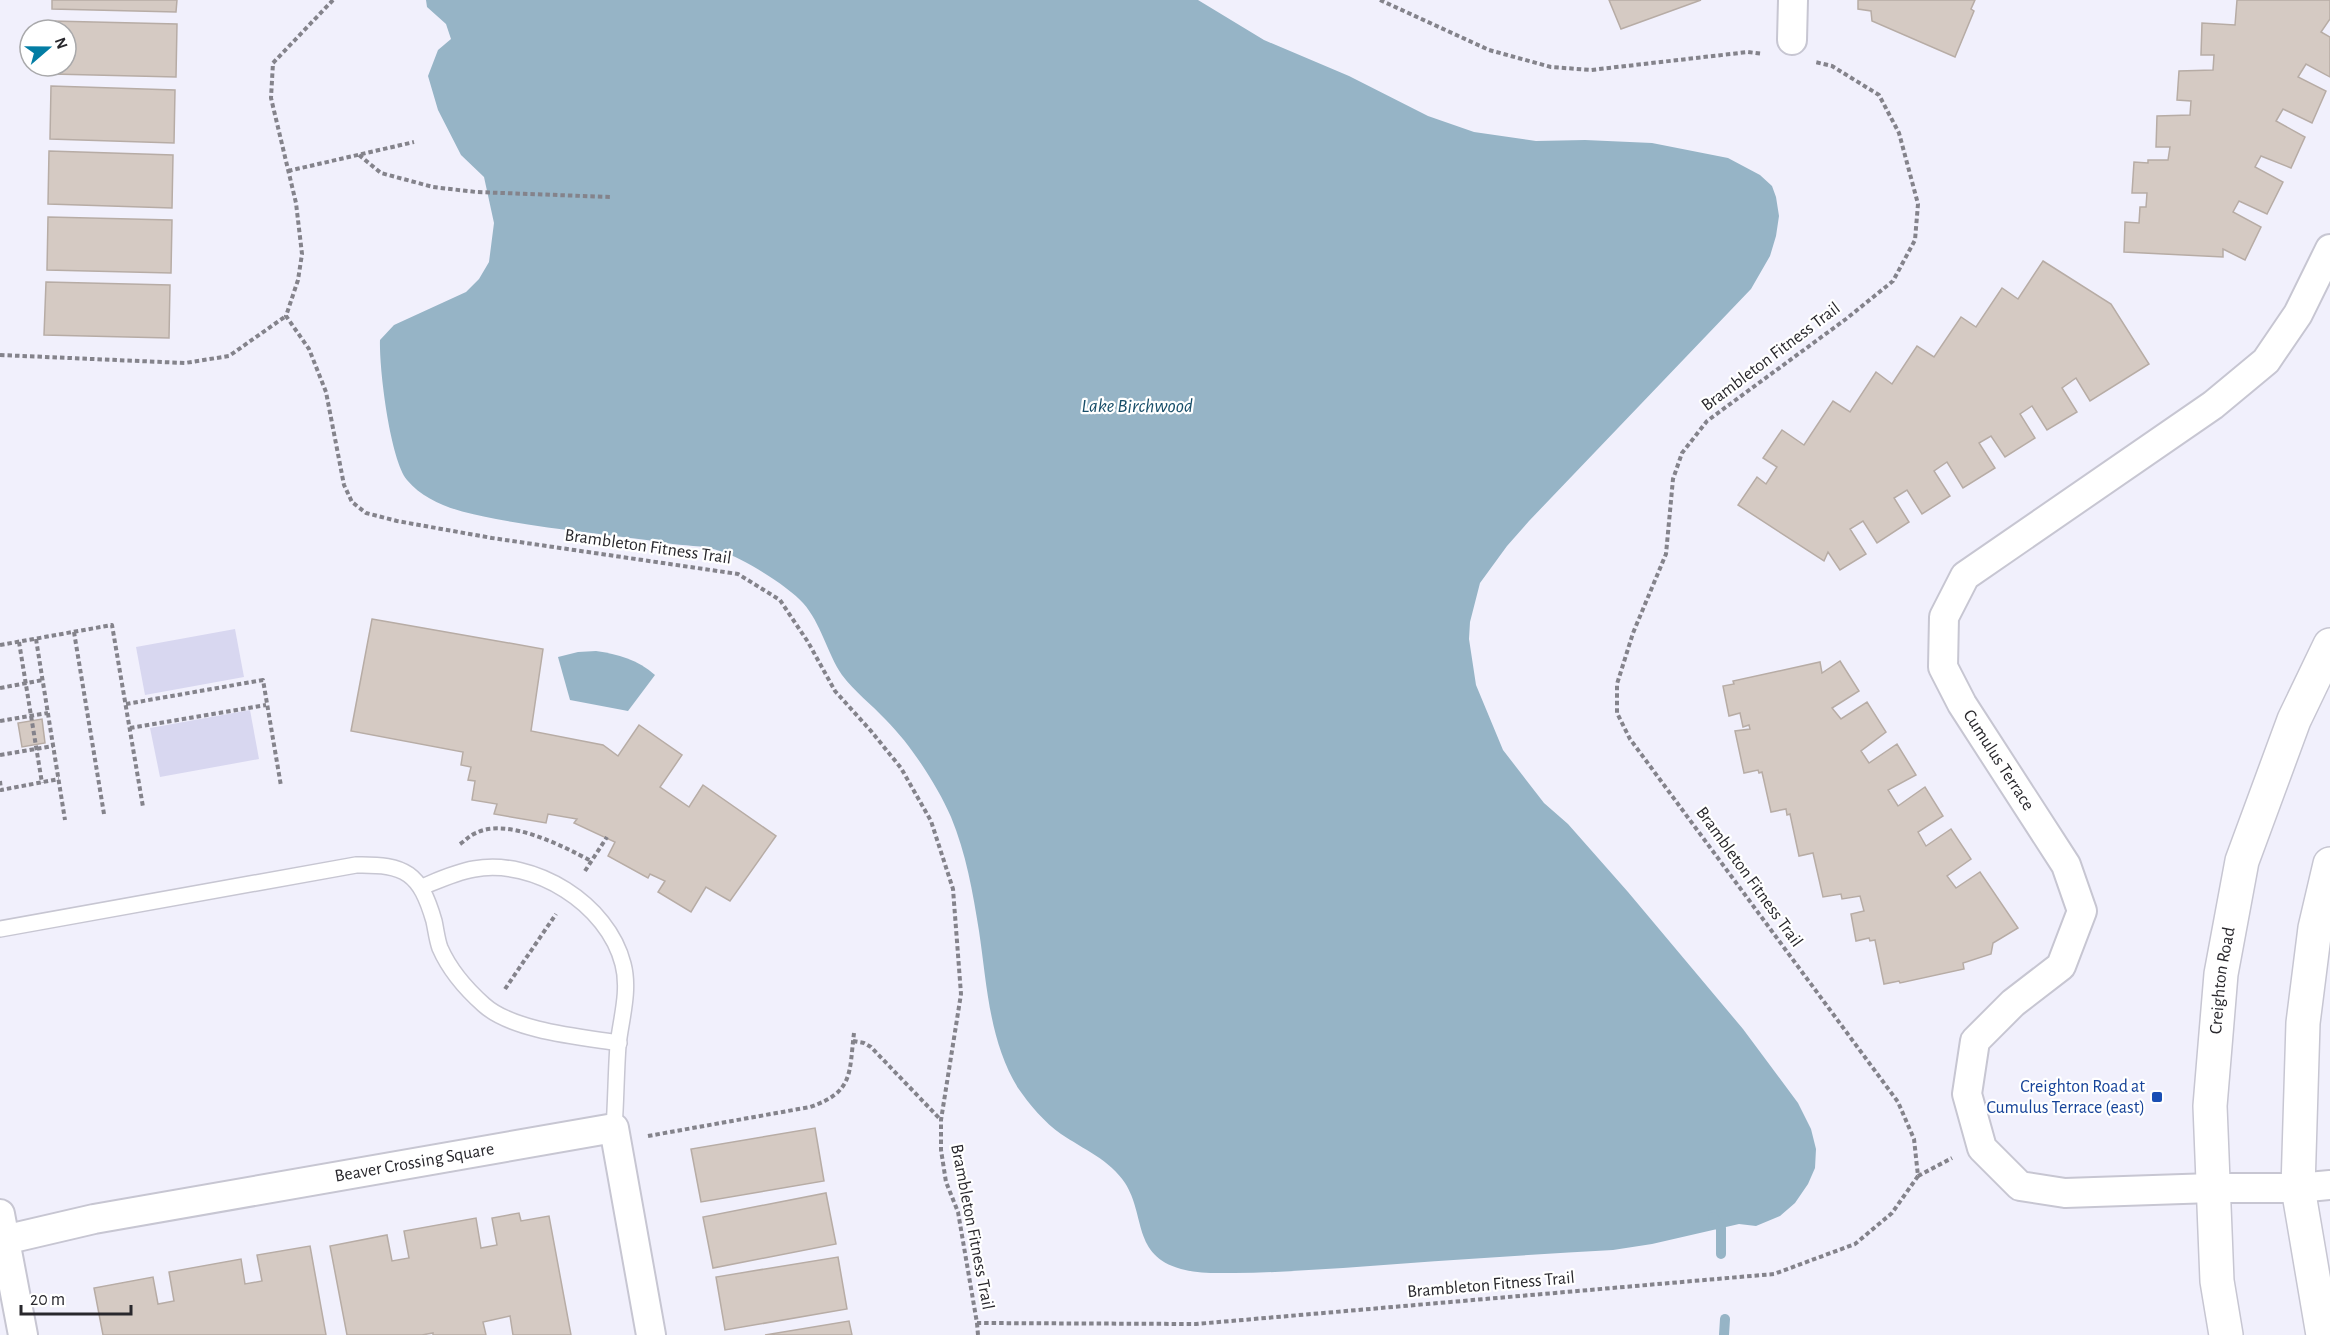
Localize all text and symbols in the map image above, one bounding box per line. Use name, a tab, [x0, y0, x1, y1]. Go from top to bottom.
north arrow	[18, 18, 78, 78]
text: N	[52, 35, 71, 51]
street label: Brambleton Fitness Trail	[1698, 299, 1844, 415]
water label: Lake Birchwood	[1081, 396, 1193, 416]
street label: Brambleton Fitness Trail	[563, 526, 733, 568]
street label: Cumulus Terrace	[1959, 707, 2037, 814]
street label: Brambleton Fitness Trail	[1692, 804, 1806, 950]
street label: Creighton Road	[2207, 926, 2239, 1035]
place label: Creighton Road at Cumulus Terrace (east)	[1986, 1078, 2145, 1117]
marker: Creighton Road at Cumulus Terrace (east)	[2150, 1090, 2164, 1104]
street label: Beaver Crossing Square	[333, 1140, 496, 1186]
street label: Brambleton Fitness Trail	[947, 1143, 997, 1311]
street label: Brambleton Fitness Trail	[1406, 1269, 1576, 1301]
scale bar	[21, 1278, 130, 1316]
text: 20 m	[30, 1291, 65, 1309]

